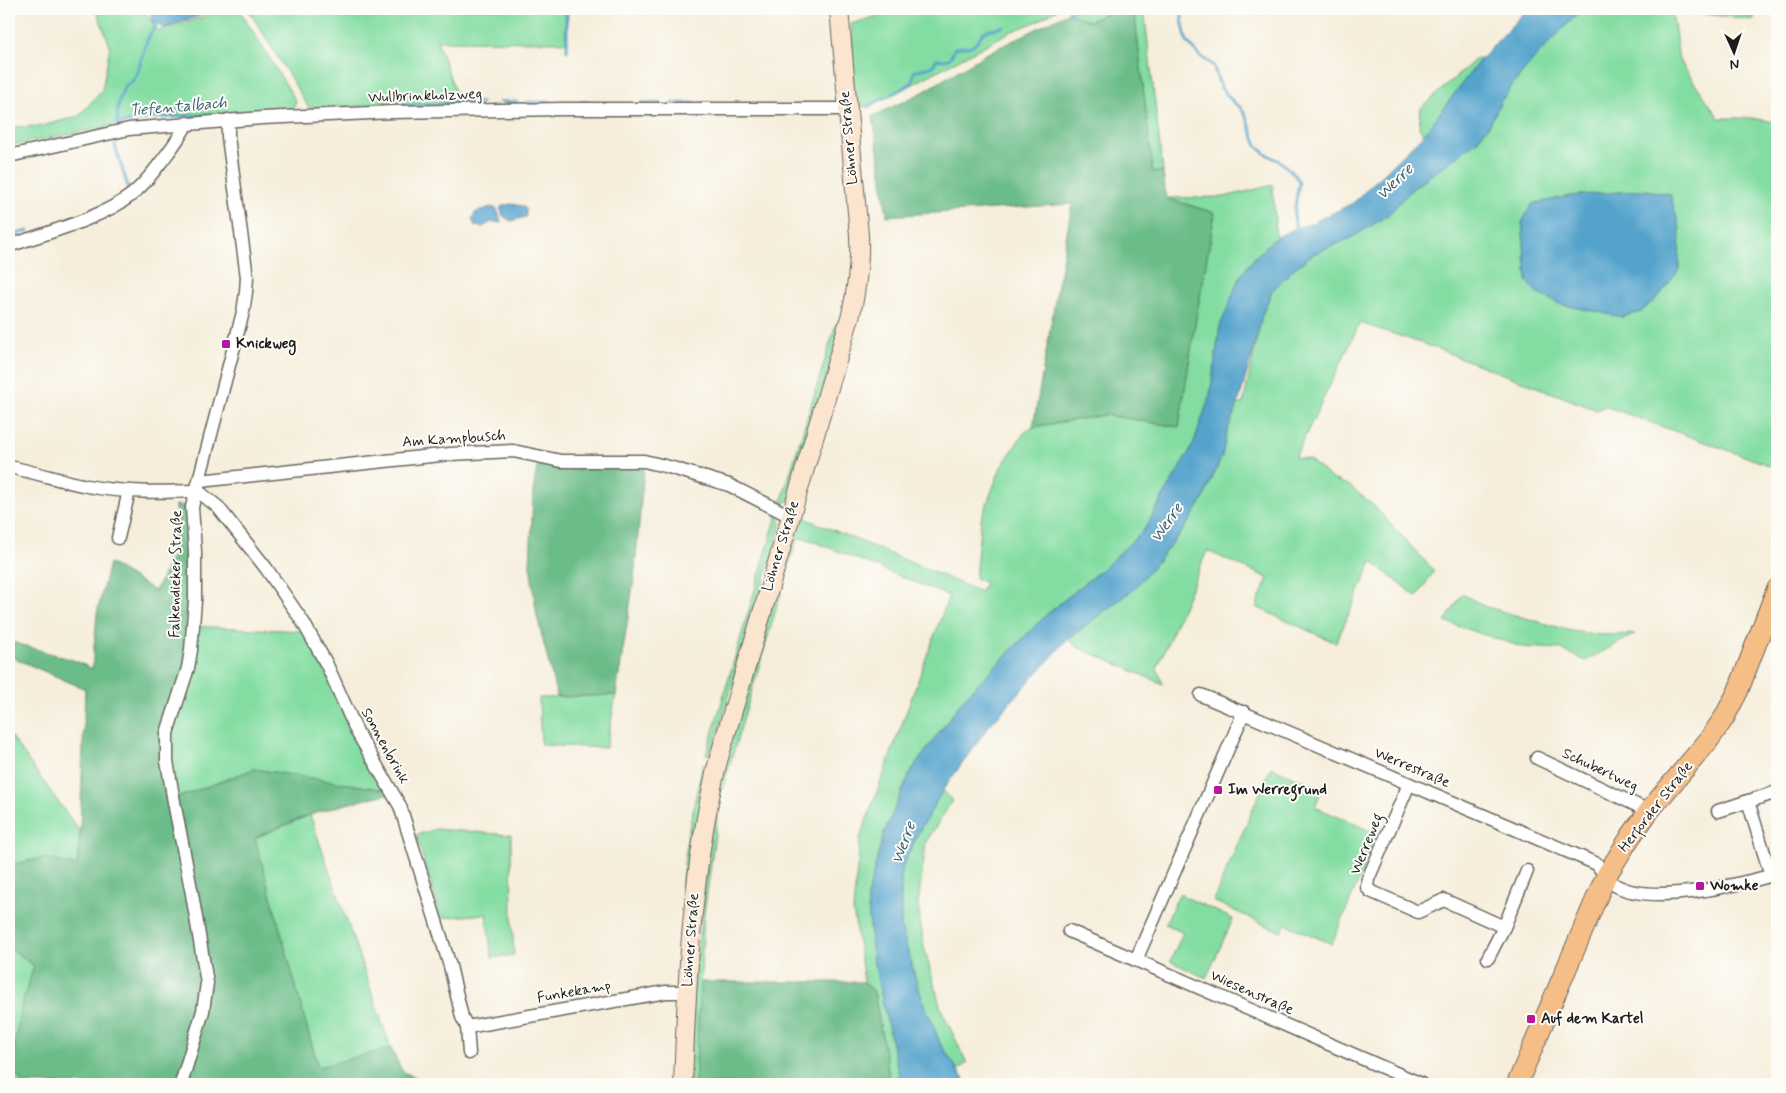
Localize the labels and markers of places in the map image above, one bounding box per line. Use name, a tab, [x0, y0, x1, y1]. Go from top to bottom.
place label: Knickweg	[236, 334, 296, 356]
marker: Knickweg	[220, 338, 232, 350]
place label: Im Werregrund	[1228, 780, 1327, 802]
marker: Im Werregrund	[1212, 784, 1224, 796]
place label: Womke	[1709, 876, 1759, 896]
marker: Womke	[1694, 880, 1706, 892]
place label: Auf dem Kartel	[1541, 1009, 1644, 1029]
marker: Auf dem Kartel	[1525, 1013, 1537, 1025]

